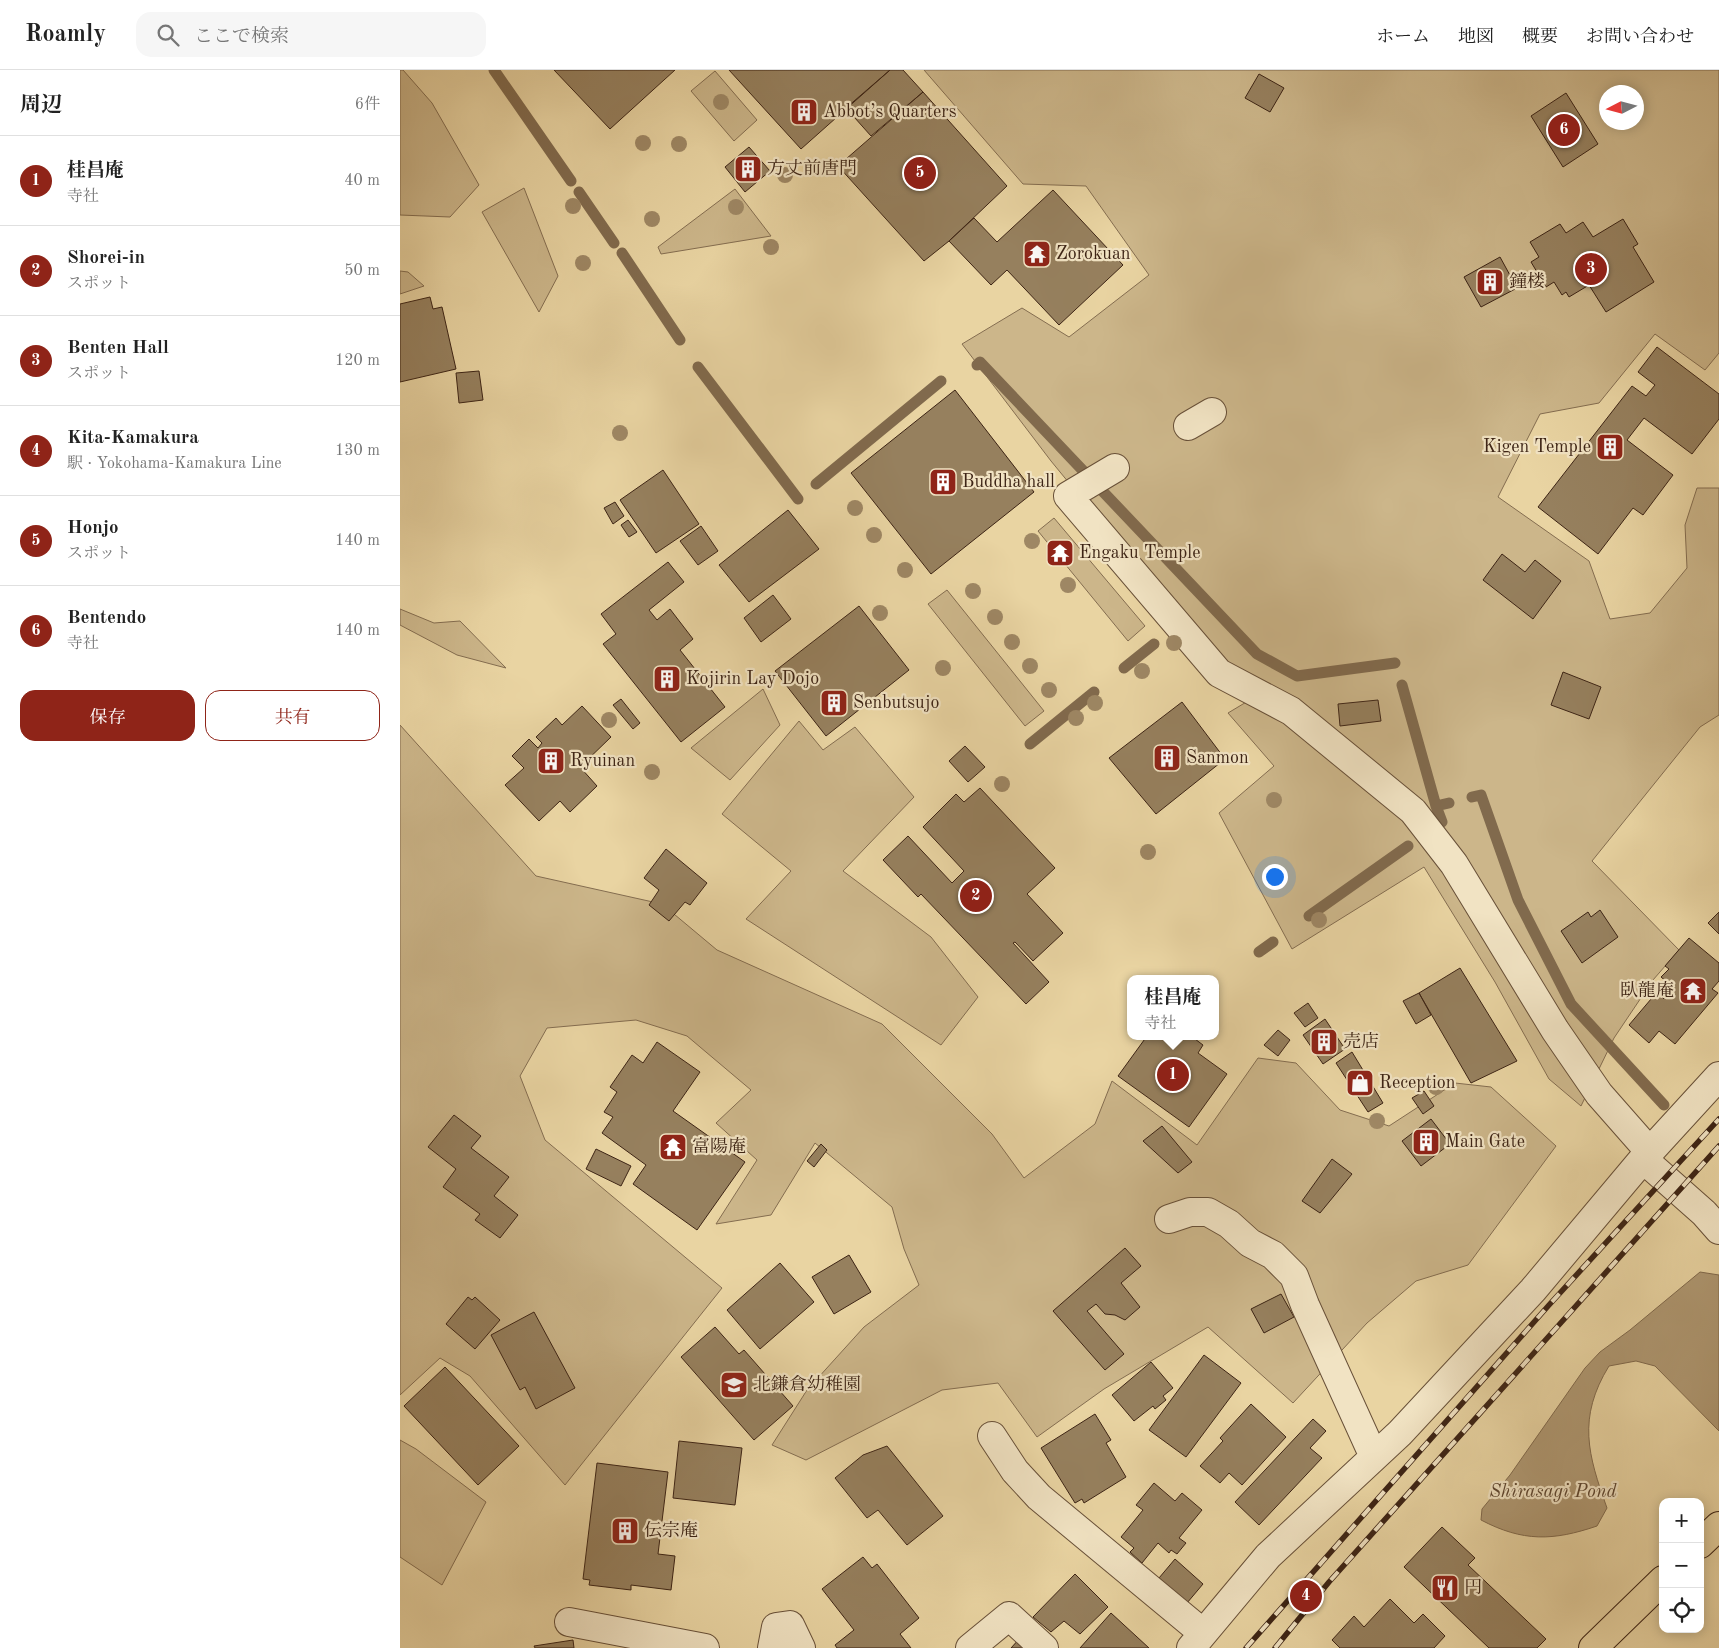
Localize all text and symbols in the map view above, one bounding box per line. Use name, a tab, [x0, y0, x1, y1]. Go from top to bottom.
search box	[136, 12, 486, 57]
icon: search	[154, 21, 182, 49]
text: Roamly	[25, 23, 106, 47]
text: ここで検索	[194, 28, 289, 47]
text: ホーム	[1376, 28, 1430, 46]
text: 地図	[1458, 28, 1494, 46]
text: 概要	[1522, 28, 1558, 46]
text: お問い合わせ	[1586, 28, 1694, 46]
north arrow	[1599, 85, 1644, 130]
text: 周辺	[20, 95, 62, 116]
text: 6件	[355, 97, 380, 113]
building icon: Abbot’s Quarters	[789, 97, 819, 127]
place label: Abbot’s Quarters	[823, 103, 957, 121]
pin: 6	[1548, 111, 1580, 149]
building icon: 方丈前唐門	[733, 154, 763, 184]
pin: 5	[904, 154, 936, 192]
place label: 方丈前唐門	[767, 158, 857, 178]
text: 桂昌庵	[67, 162, 124, 181]
text: 1	[31, 173, 41, 189]
text: 40 m	[344, 173, 380, 189]
text: 寺社	[67, 189, 99, 205]
temple icon: Zorokuan	[1022, 239, 1052, 269]
place label: Zorokuan	[1056, 245, 1131, 263]
text: Shorei-in	[67, 249, 145, 268]
pin: 3	[1575, 250, 1607, 288]
text: 2	[31, 263, 41, 279]
text: 50 m	[344, 263, 380, 279]
building icon: 鐘楼	[1475, 267, 1505, 297]
place label: 鐘楼	[1509, 271, 1545, 291]
text: スポット	[67, 276, 131, 292]
text: Benten Hall	[67, 339, 169, 358]
text: 3	[31, 353, 41, 369]
text: 120 m	[335, 353, 380, 369]
text: スポット	[67, 366, 131, 382]
text: Kita-Kamakura	[67, 429, 199, 448]
building icon: Kigen Temple	[1595, 432, 1625, 462]
place label: Kigen Temple	[1483, 438, 1591, 456]
text: 4	[31, 443, 41, 459]
text: 130 m	[335, 443, 380, 459]
text: 駅 · Yokohama-Kamakura Line	[67, 456, 282, 472]
building icon: Buddha hall	[928, 467, 958, 497]
place label: Buddha hall	[962, 473, 1055, 491]
text: Honjo	[67, 519, 118, 538]
text: 5	[31, 533, 41, 549]
text: 140 m	[335, 533, 380, 549]
temple icon: Engaku Temple	[1045, 538, 1075, 568]
place label: Engaku Temple	[1079, 544, 1200, 562]
text: スポット	[67, 546, 131, 562]
text: Bentendo	[67, 609, 146, 628]
text: 6	[31, 623, 41, 639]
text: 140 m	[335, 623, 380, 639]
text: 寺社	[67, 636, 99, 652]
building icon: Kojirin Lay Dojo	[652, 664, 682, 694]
place label: Kojirin Lay Dojo	[686, 670, 819, 688]
building icon: Senbutsujo	[819, 688, 849, 718]
button: 保存	[20, 690, 195, 741]
button: 共有	[205, 690, 380, 741]
place label: Senbutsujo	[853, 694, 939, 712]
building icon: Sanmon	[1152, 743, 1182, 773]
building icon: Ryuinan	[536, 746, 566, 776]
place label: Sanmon	[1186, 749, 1249, 767]
place label: Ryuinan	[570, 752, 636, 770]
your location	[1262, 864, 1288, 890]
pin: 2	[960, 877, 992, 915]
popup	[1127, 975, 1219, 1040]
temple icon: 臥龍庵	[1678, 976, 1708, 1006]
place label: 臥龍庵	[1620, 980, 1674, 1000]
text: 桂昌庵	[1144, 989, 1202, 1008]
text: 寺社	[1144, 1016, 1177, 1032]
building icon: 売店	[1309, 1027, 1339, 1057]
place label: 売店	[1343, 1031, 1379, 1051]
pin: 1	[1157, 1056, 1189, 1094]
shop icon: Reception	[1345, 1068, 1375, 1098]
place label: Reception	[1379, 1074, 1456, 1092]
building icon: Main Gate	[1411, 1127, 1441, 1157]
temple icon: 富陽庵	[658, 1132, 688, 1162]
place label: Main Gate	[1445, 1133, 1525, 1151]
place label: 富陽庵	[692, 1136, 746, 1156]
school or university icon: 北鎌倉幼稚園	[719, 1370, 749, 1400]
place label: 北鎌倉幼稚園	[753, 1374, 861, 1394]
water label: Shirasagi Pond	[1489, 1483, 1618, 1502]
map controls	[1659, 1498, 1704, 1633]
button: +	[1659, 1498, 1704, 1543]
building icon: 伝宗庵	[610, 1516, 640, 1546]
place label: 伝宗庵	[644, 1520, 698, 1540]
button: −	[1659, 1543, 1704, 1588]
restaurant icon: 円	[1430, 1573, 1460, 1603]
pin: 4	[1290, 1577, 1322, 1615]
place label: 円	[1464, 1578, 1482, 1597]
button: locate	[1659, 1588, 1704, 1633]

